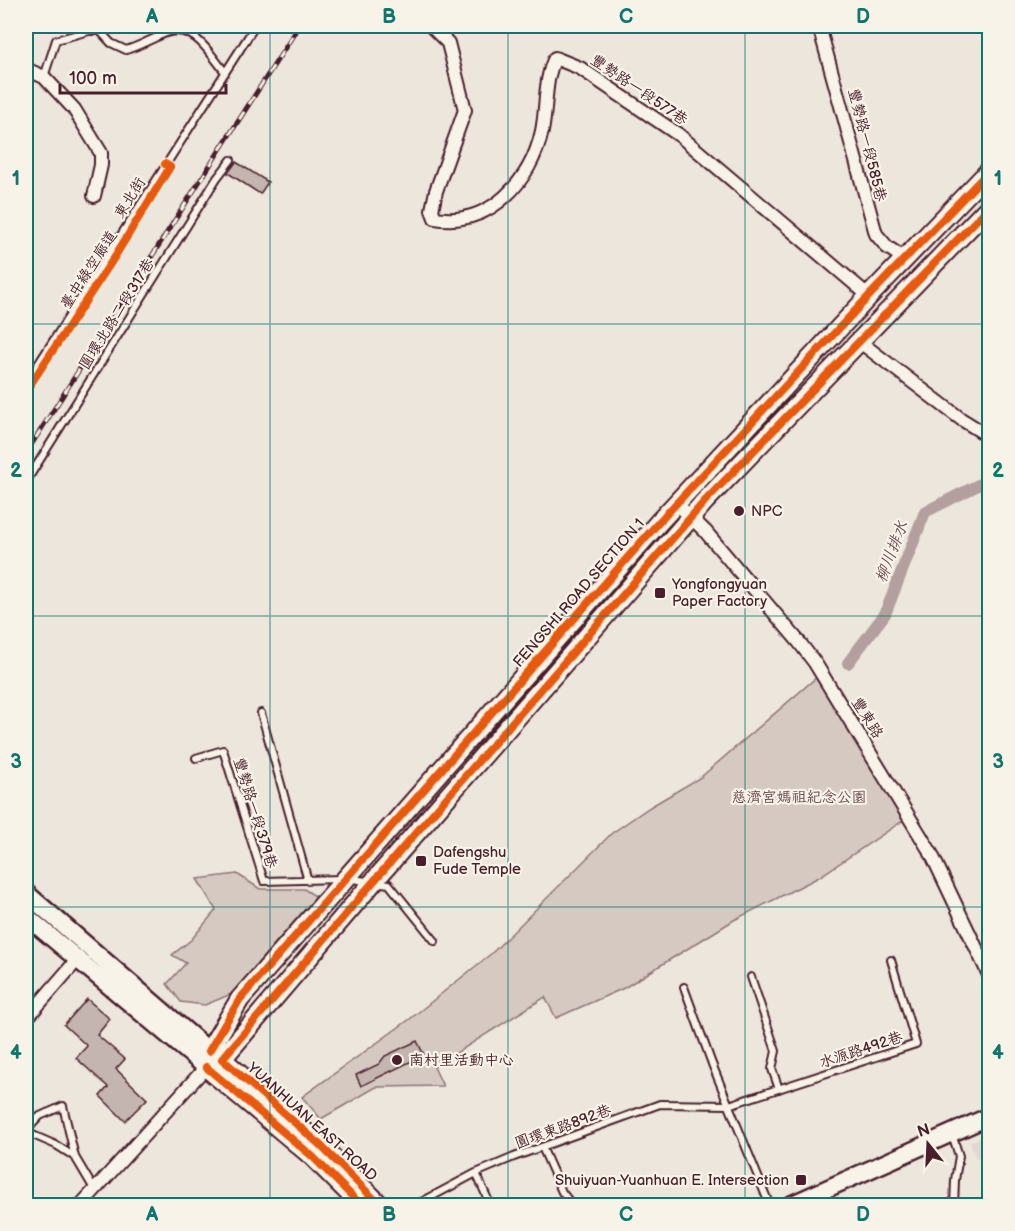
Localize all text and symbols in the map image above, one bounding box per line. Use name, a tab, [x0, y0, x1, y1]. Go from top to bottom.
text: A	[145, 5, 159, 29]
text: B	[382, 5, 396, 29]
text: C	[619, 5, 633, 29]
text: D	[856, 5, 870, 29]
street label: 豐勢路一段577巷	[587, 50, 691, 130]
scale bar	[60, 57, 226, 95]
text: 100 m	[69, 68, 117, 89]
street label: 豐勢路一段585巷	[844, 86, 890, 204]
text: 1	[12, 167, 20, 191]
text: 1	[994, 167, 1002, 191]
street label: 東北街	[110, 174, 150, 222]
street label: 臺中綠空廊道	[57, 227, 121, 313]
street label: 圓環北路二段317巷	[75, 255, 159, 373]
text: 2	[10, 459, 22, 483]
text: 2	[992, 459, 1004, 483]
place label: NPC	[751, 502, 783, 521]
marker: NPC	[732, 504, 746, 518]
street label: FENGSHI ROAD SECTION 1	[509, 515, 649, 671]
water label: 柳川排水	[872, 518, 913, 585]
place label: Yongfongyuan Paper Factory	[671, 575, 767, 611]
marker: Yongfongyuan Paper Factory	[653, 586, 667, 600]
street label: 豐東路	[847, 694, 887, 742]
text: 3	[10, 750, 22, 774]
text: 3	[992, 750, 1004, 774]
street label: 豐勢路一段379巷	[229, 755, 281, 871]
park label: 慈濟宮媽祖紀念公園	[731, 788, 867, 807]
place label: Dafengshu Fude Temple	[433, 843, 521, 879]
marker: Dafengshu Fude Temple	[414, 854, 428, 868]
street label: 水源路492巷	[817, 1028, 905, 1072]
text: 4	[10, 1041, 22, 1065]
text: 4	[992, 1041, 1004, 1065]
place label: 南村里活動中心	[409, 1051, 514, 1070]
marker: 南村里活動中心	[390, 1053, 404, 1067]
street label: YUANHUAN EAST ROAD	[242, 1058, 381, 1185]
street label: 圓環東路892巷	[512, 1101, 614, 1153]
north arrow	[898, 1114, 958, 1174]
text: N	[915, 1120, 932, 1142]
place label: Shuiyuan-Yuanhuan E. Intersection	[555, 1171, 789, 1190]
marker: Shuiyuan-Yuanhuan E. Intersection	[794, 1173, 808, 1187]
text: A	[145, 1203, 159, 1227]
text: B	[382, 1203, 396, 1227]
text: C	[619, 1203, 633, 1227]
text: D	[856, 1203, 870, 1227]

